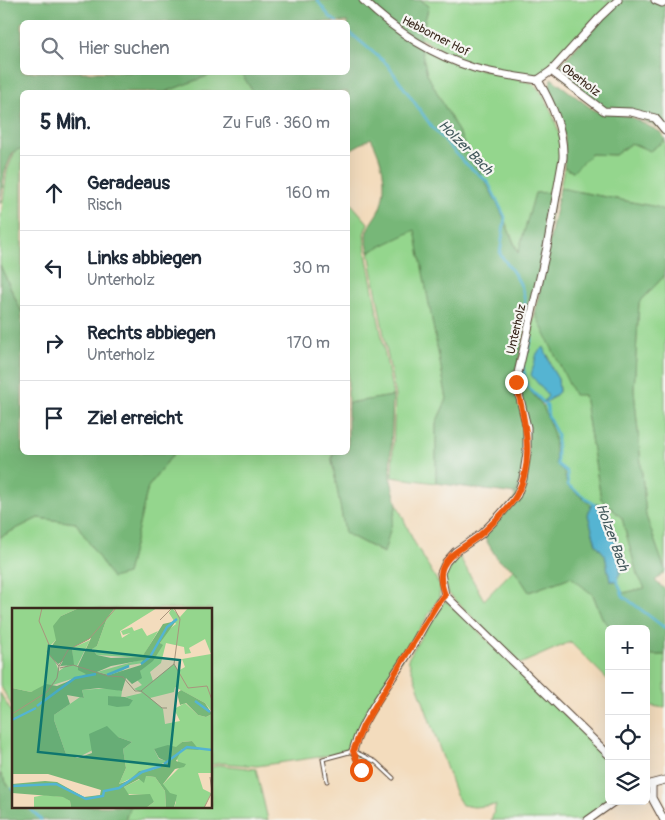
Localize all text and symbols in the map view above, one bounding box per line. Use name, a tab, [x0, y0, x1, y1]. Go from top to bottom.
street label: Hebborner Hof	[399, 13, 472, 60]
search box	[20, 20, 350, 75]
icon: search	[38, 34, 66, 62]
text: Hier suchen	[78, 36, 170, 60]
street label: Oberholz	[558, 61, 603, 100]
text: 5 Min.	[40, 109, 91, 136]
text: Zu Fuß · 360 m	[222, 113, 330, 133]
water label: Holzer Bach	[435, 117, 497, 179]
text: Geradeaus	[87, 171, 170, 195]
icon: ahead	[40, 179, 68, 207]
text: 160 m	[286, 183, 330, 203]
text: Risch	[87, 195, 122, 215]
text: Links abbiegen	[87, 246, 202, 270]
icon: left	[40, 254, 68, 282]
text: 30 m	[292, 258, 330, 278]
text: Unterholz	[87, 270, 155, 290]
street label: Unterholz	[503, 303, 530, 356]
text: Rechts abbiegen	[87, 321, 216, 345]
icon: right	[40, 329, 68, 357]
text: 170 m	[287, 333, 330, 353]
text: Unterholz	[87, 345, 155, 365]
route end	[505, 371, 528, 394]
icon: arrive	[40, 404, 68, 432]
text: Ziel erreicht	[87, 406, 183, 430]
water label: Holzer Bach	[593, 501, 633, 574]
inset map	[12, 608, 212, 808]
map controls	[605, 625, 650, 805]
button: +	[605, 625, 650, 670]
button: −	[605, 670, 650, 715]
button: locate	[605, 715, 650, 760]
route start	[350, 759, 373, 782]
button: layers	[605, 760, 650, 805]

